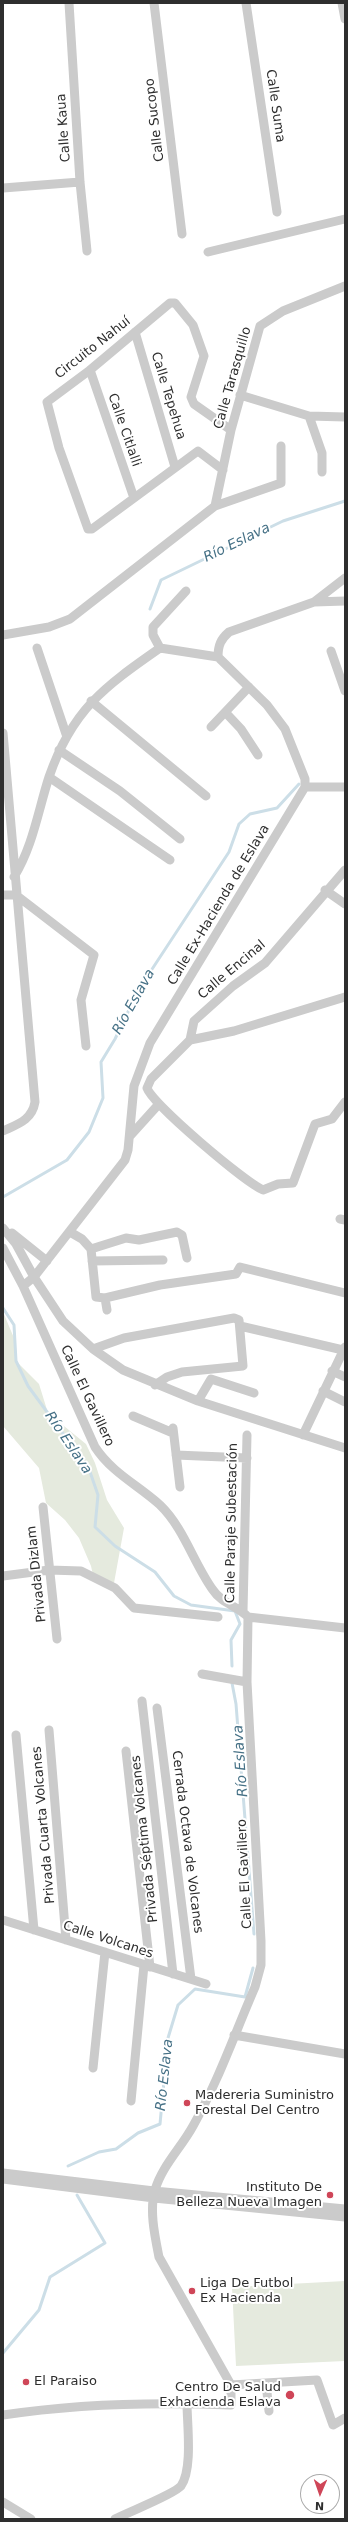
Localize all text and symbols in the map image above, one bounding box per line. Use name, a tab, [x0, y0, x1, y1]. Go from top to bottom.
street label: Calle Suma	[262, 69, 288, 143]
street label: Calle Sucopo	[142, 77, 168, 163]
street label: Calle Kaua	[54, 93, 74, 163]
street label: Circuito Nahuí	[52, 314, 134, 382]
street label: Calle Tarasquillo	[211, 325, 255, 431]
street label: Calle Tepehua	[147, 350, 189, 442]
street label: Calle Citlalli	[104, 391, 144, 469]
water label: Río Eslava	[201, 520, 273, 566]
street label: Calle Ex-Hacienda de Eslava	[165, 822, 273, 988]
street label: Calle Encinal	[195, 937, 269, 1003]
water label: Río Eslava	[109, 966, 159, 1038]
street label: Calle El Gavillero	[57, 1343, 117, 1449]
water label: Río Eslava	[41, 1408, 95, 1478]
street label: Calle Paraje Subestación	[223, 1443, 241, 1603]
street label: Privada Dizlam	[24, 1525, 50, 1623]
water label: Río Eslava	[230, 1724, 252, 1798]
street label: Privada Cuarta Volcanes	[29, 1746, 59, 1904]
street label: Cerrada Octava de Volcanes	[168, 1750, 206, 1934]
street label: Privada Séptima Volcanes	[128, 1755, 162, 1923]
street label: Calle El Gavillero	[234, 1819, 256, 1929]
street label: Calle Volcanes	[61, 1918, 155, 1962]
water label: Río Eslava	[153, 2038, 177, 2112]
place label: Madereria Suministro Forestal Del Centro	[195, 2088, 334, 2119]
marker: Madereria Suministro Forestal Del Centro	[182, 2098, 192, 2108]
place label: Instituto De Belleza Nueva Imagen	[176, 2180, 322, 2211]
marker: Instituto De Belleza Nueva Imagen	[325, 2190, 335, 2200]
place label: Liga De Futbol Ex Hacienda	[200, 2276, 293, 2307]
marker: Liga De Futbol Ex Hacienda	[187, 2286, 197, 2296]
place label: El Paraiso	[34, 2374, 97, 2390]
marker: El Paraiso	[21, 2377, 31, 2387]
place label: Centro De Salud Exhacienda Eslava	[159, 2380, 281, 2411]
marker: Centro De Salud Exhacienda Eslava	[284, 2389, 296, 2401]
north arrow	[300, 2474, 340, 2514]
text: N	[315, 2499, 324, 2512]

